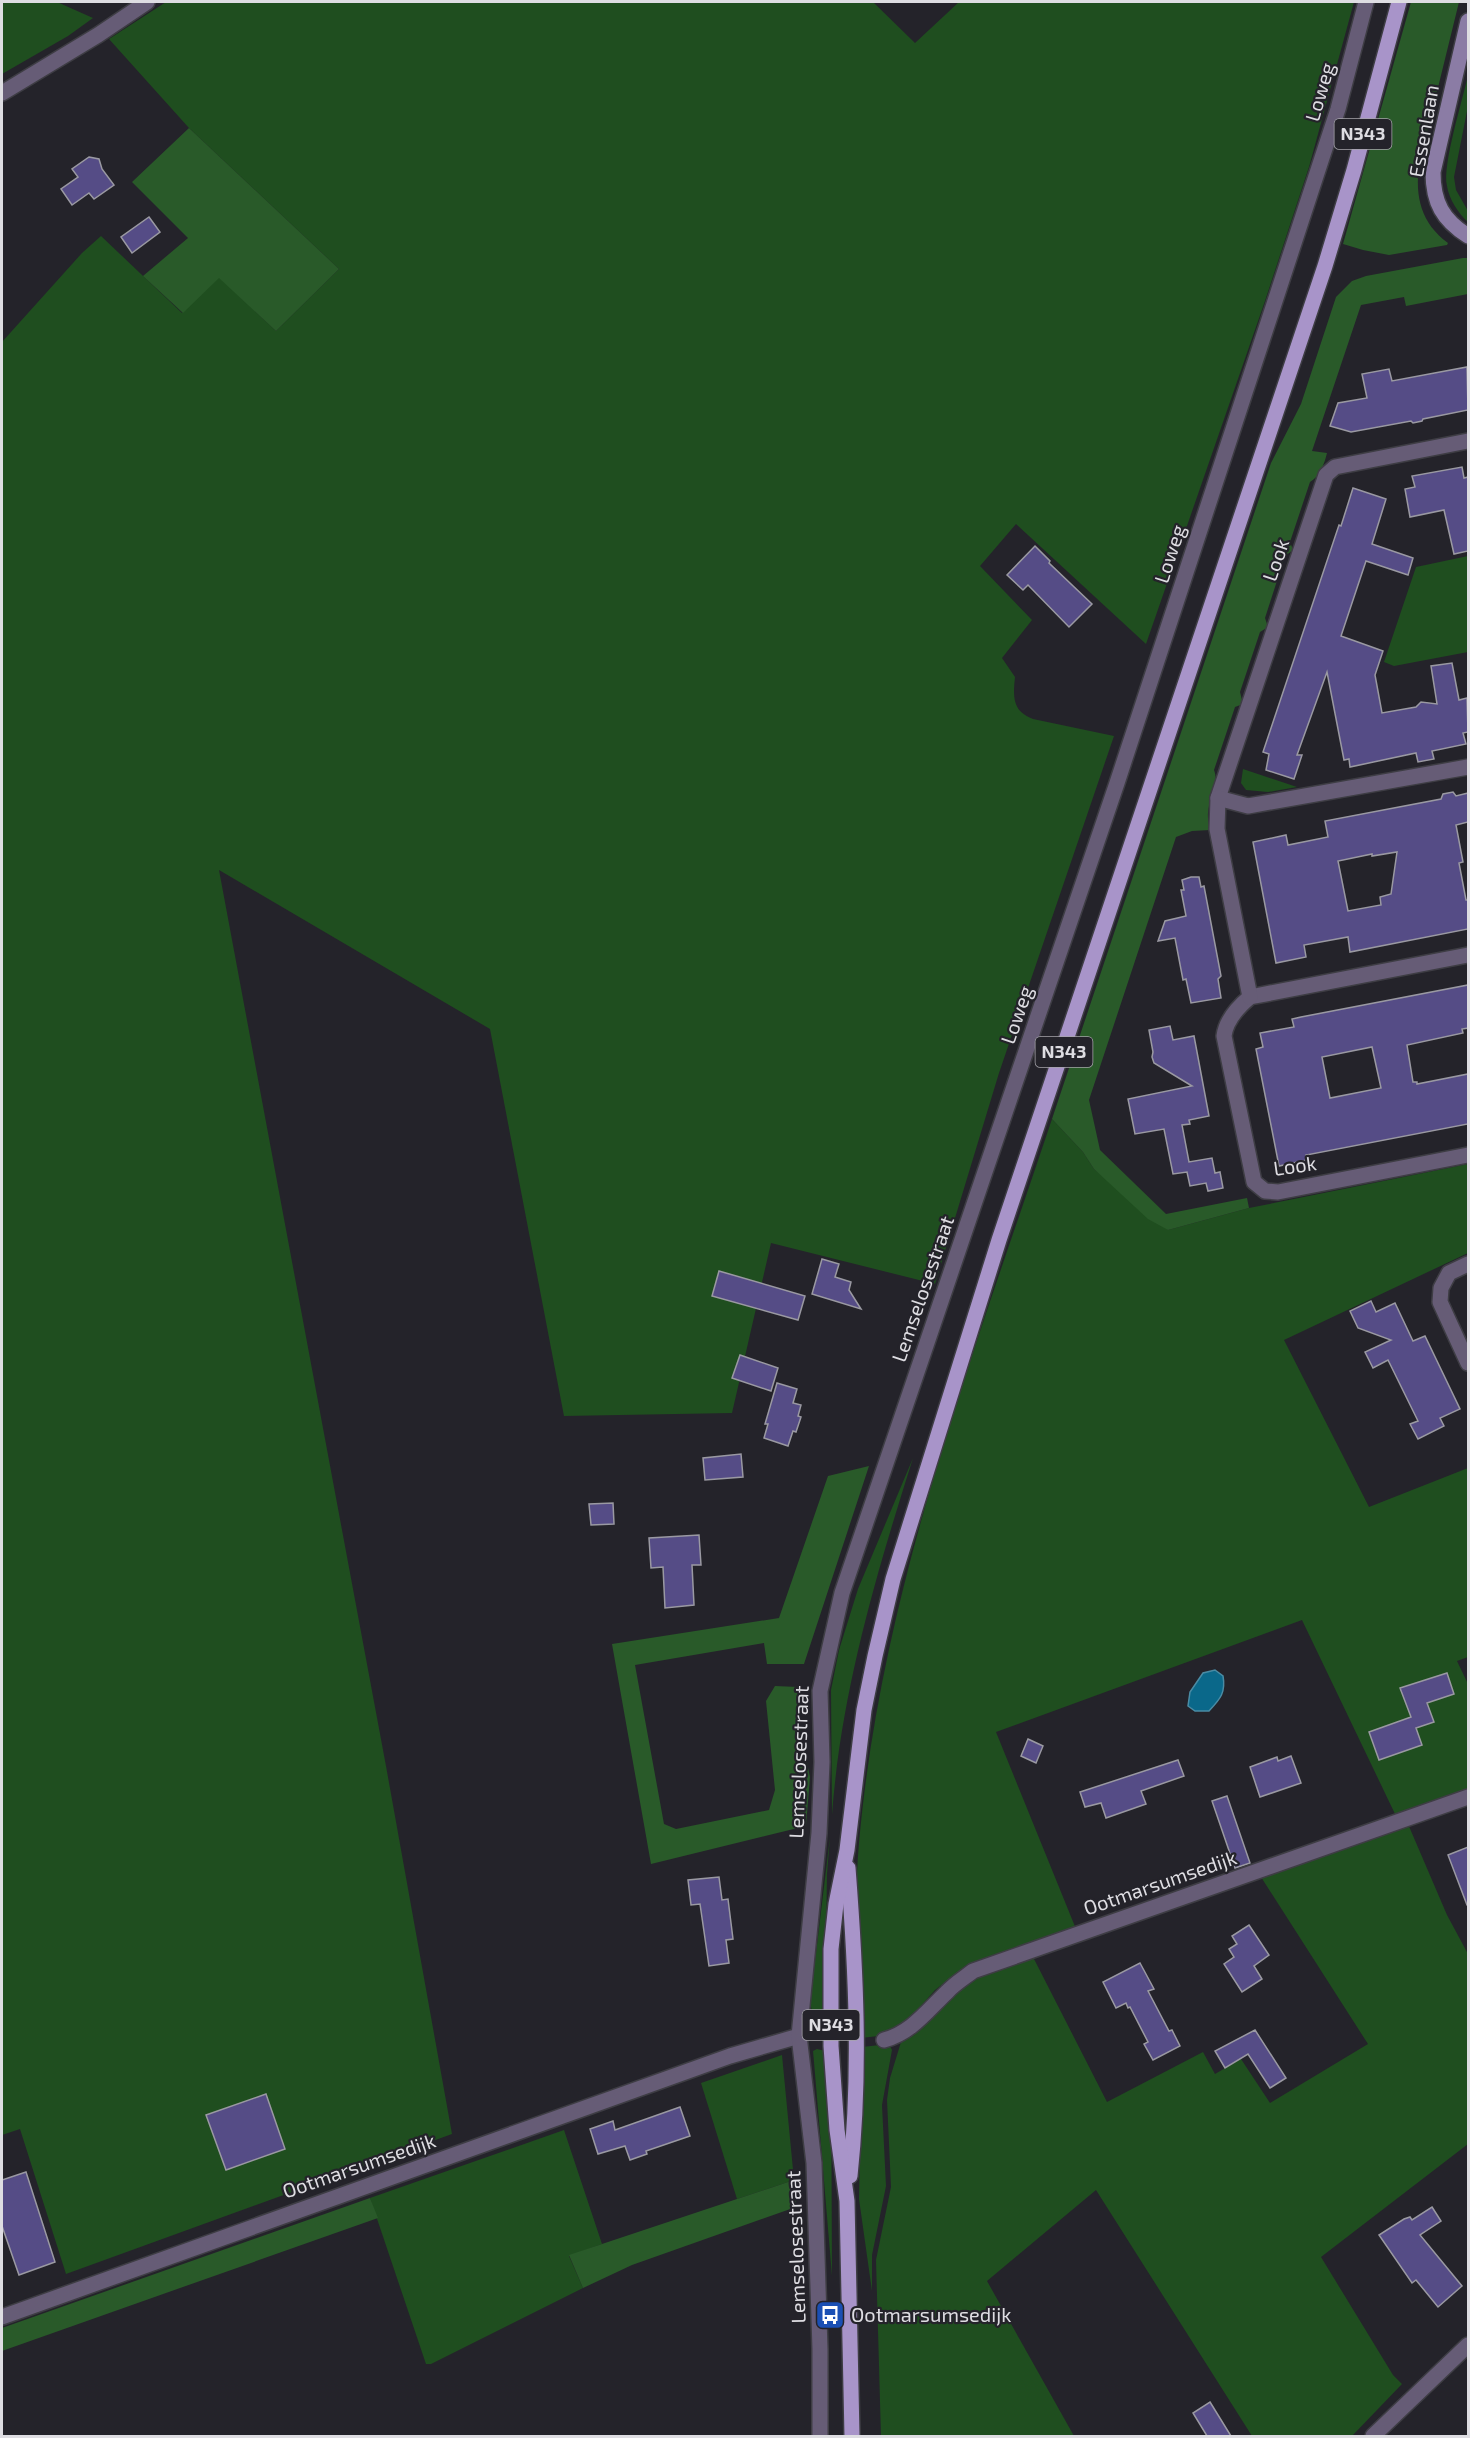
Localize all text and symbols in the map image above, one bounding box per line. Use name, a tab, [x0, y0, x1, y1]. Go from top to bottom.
street label: Loweg	[1299, 60, 1339, 124]
street label: Essenlaan	[1403, 83, 1443, 179]
road number: N343	[1334, 119, 1392, 149]
street label: Loweg	[1148, 522, 1190, 586]
street label: Look	[1257, 535, 1293, 584]
street label: Loweg	[995, 982, 1037, 1047]
road number: N343	[1036, 1037, 1092, 1067]
street label: Look	[1272, 1150, 1318, 1180]
street label: Lemselosestraat	[886, 1212, 958, 1365]
street label: Lemselosestraat	[783, 1685, 813, 1839]
street label: Ootmarsumsedijk	[1080, 1845, 1239, 1920]
road number: N343	[802, 2010, 860, 2040]
street label: Ootmarsumsedijk	[279, 2128, 438, 2203]
street label: Lemselosestraat	[780, 2170, 810, 2324]
bus stop icon: Ootmarsumsedijk	[814, 2299, 846, 2331]
place label: Ootmarsumsedijk	[851, 2302, 1011, 2326]

